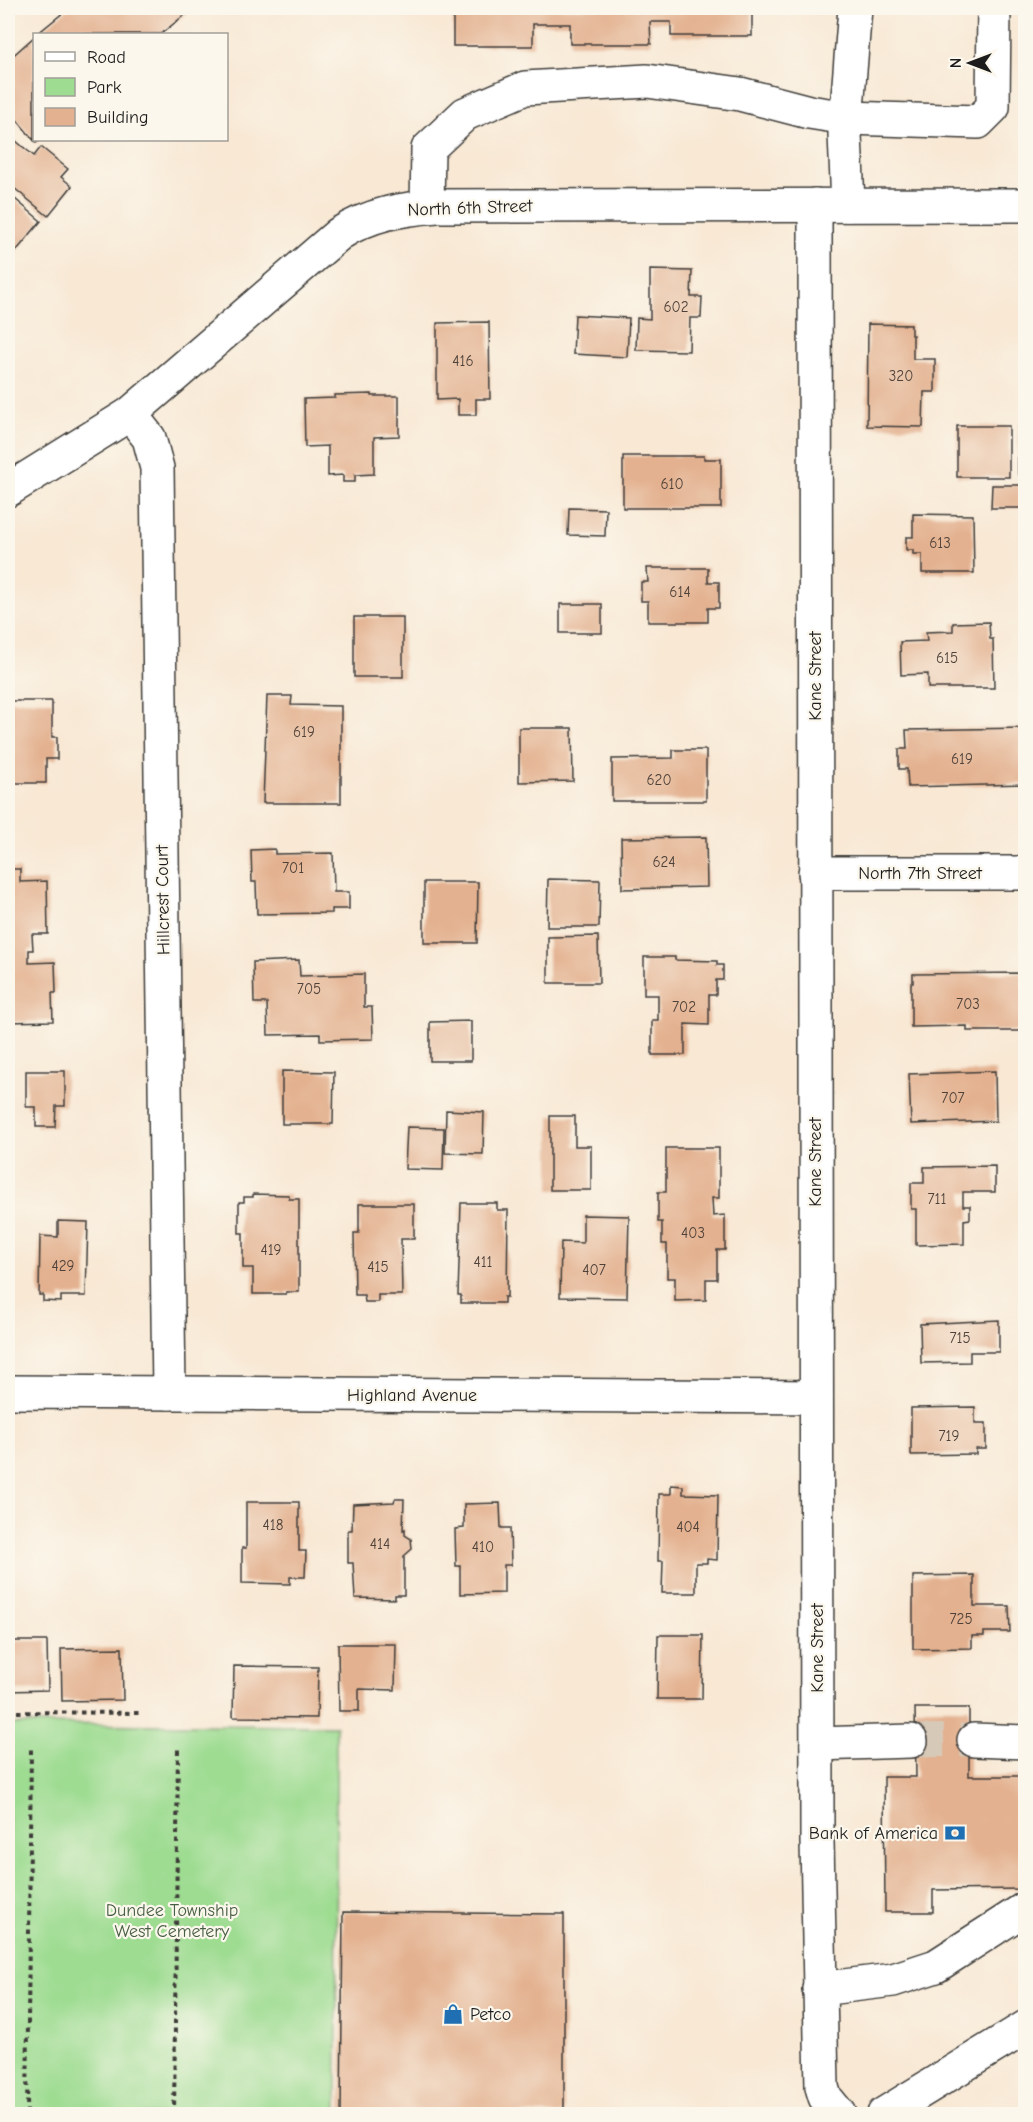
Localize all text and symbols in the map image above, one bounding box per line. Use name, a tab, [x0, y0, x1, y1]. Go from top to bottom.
legend	[33, 33, 228, 141]
north arrow	[940, 33, 1000, 93]
text: Road	[87, 47, 126, 68]
text: N	[947, 58, 965, 68]
text: Park	[87, 77, 122, 98]
text: Building	[87, 107, 149, 128]
street label: North 6th Street	[407, 195, 534, 221]
house number: 602	[663, 298, 689, 316]
house number: 416	[452, 352, 474, 370]
house number: 320	[889, 367, 913, 385]
house number: 610	[660, 475, 684, 493]
house number: 613	[929, 534, 951, 552]
house number: 614	[669, 583, 691, 601]
street label: Kane Street	[805, 630, 826, 721]
house number: 615	[936, 649, 958, 667]
house number: 619	[293, 723, 315, 741]
house number: 619	[951, 750, 973, 768]
house number: 620	[646, 771, 672, 789]
street label: Hillcrest Court	[152, 844, 174, 955]
house number: 624	[652, 853, 676, 871]
house number: 701	[282, 859, 304, 877]
street label: North 7th Street	[858, 863, 983, 884]
house number: 705	[297, 980, 321, 998]
house number: 703	[956, 995, 980, 1013]
house number: 702	[672, 998, 696, 1016]
house number: 707	[941, 1089, 965, 1107]
street label: Kane Street	[805, 1116, 826, 1207]
house number: 711	[928, 1190, 947, 1208]
house number: 403	[681, 1224, 705, 1242]
house number: 419	[260, 1241, 282, 1259]
house number: 411	[473, 1253, 493, 1271]
house number: 429	[51, 1257, 75, 1275]
house number: 415	[367, 1258, 389, 1276]
house number: 407	[582, 1261, 606, 1279]
house number: 715	[949, 1329, 971, 1347]
street label: Highland Avenue	[347, 1385, 477, 1406]
house number: 719	[938, 1427, 960, 1445]
house number: 418	[263, 1516, 283, 1534]
house number: 404	[676, 1518, 700, 1536]
house number: 414	[370, 1535, 390, 1553]
house number: 410	[472, 1538, 494, 1556]
street label: Kane Street	[807, 1602, 828, 1693]
house number: 725	[949, 1610, 973, 1628]
bank icon: Bank of America	[943, 1821, 967, 1845]
place label: Bank of America	[809, 1823, 938, 1844]
park label: Dundee Township West Cemetery	[106, 1900, 238, 1942]
shop icon: Petco	[441, 2002, 465, 2026]
place label: Petco	[470, 2004, 511, 2025]

